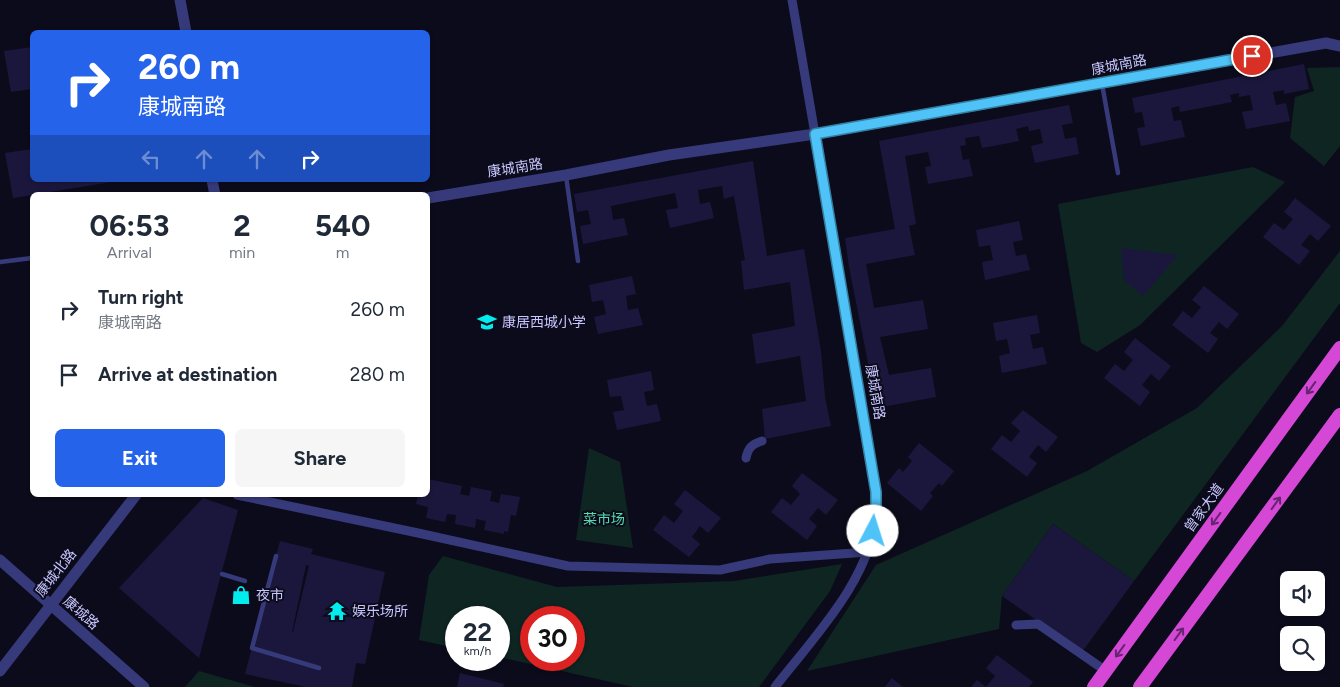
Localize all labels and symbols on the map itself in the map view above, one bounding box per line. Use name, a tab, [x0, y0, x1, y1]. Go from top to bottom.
pin	[1231, 35, 1273, 77]
street label: 康城南路	[1090, 51, 1148, 79]
street label: 康城南路	[486, 155, 544, 181]
school or university icon: 康居西城小学	[476, 311, 498, 333]
place label: 康居西城小学	[502, 314, 586, 331]
street label: 康城南路	[862, 363, 888, 421]
one-way arrow	[1306, 381, 1316, 395]
street label: 曾家大道	[1181, 480, 1227, 536]
one-way arrow	[1271, 496, 1281, 510]
position arrow	[846, 504, 898, 556]
park label: 菜市场	[583, 511, 625, 528]
one-way arrow	[1211, 512, 1221, 526]
street label: 康城北路	[32, 546, 80, 600]
shop icon: 夜市	[230, 584, 252, 606]
place label: 夜市	[256, 587, 284, 604]
street label: 康城路	[60, 593, 102, 633]
temple icon: 娱乐场所	[326, 600, 348, 622]
place label: 娱乐场所	[352, 603, 408, 620]
speed limit sign: 30	[520, 606, 585, 671]
one-way arrow	[1174, 628, 1185, 641]
one-way arrow	[1115, 644, 1126, 657]

